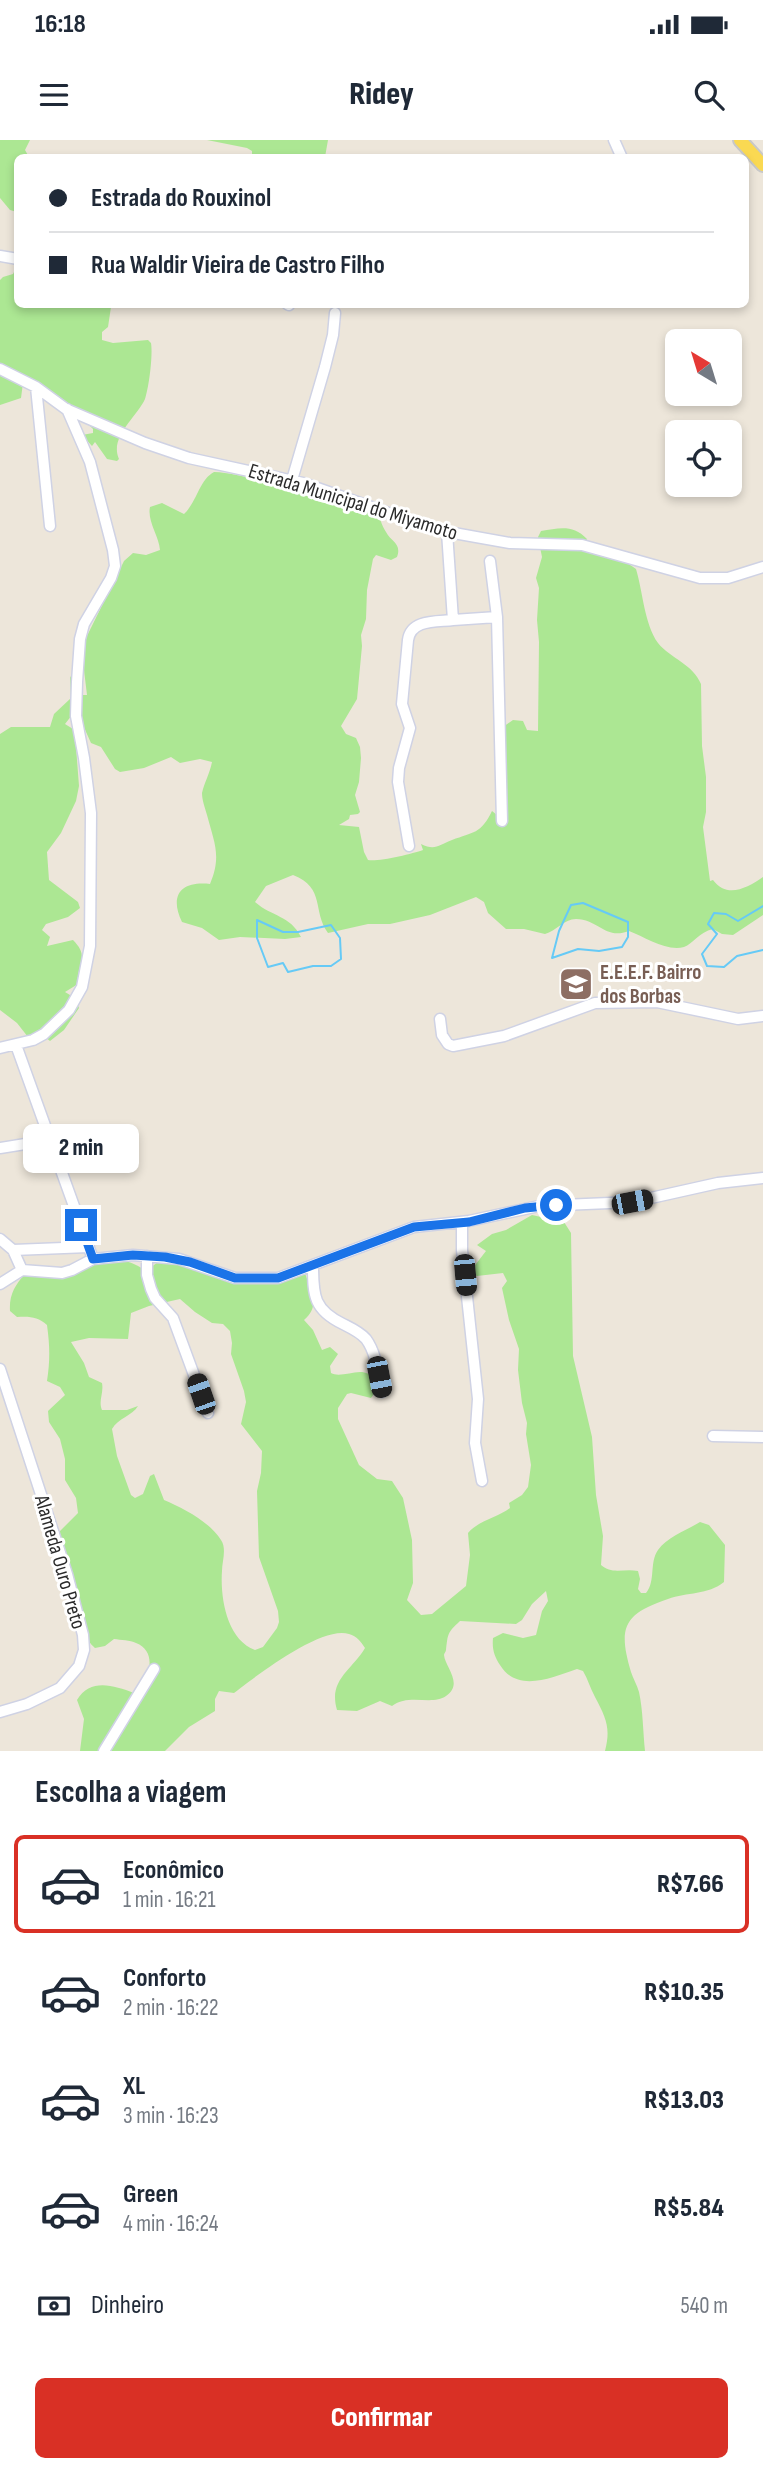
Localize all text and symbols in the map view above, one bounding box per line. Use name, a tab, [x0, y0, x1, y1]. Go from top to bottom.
text: 16:18	[35, 9, 86, 40]
text: Ridey	[349, 75, 414, 114]
icon: menu	[35, 76, 73, 114]
icon: search	[690, 76, 728, 114]
text: Estrada do Rouxinol	[91, 183, 271, 214]
text: Rua Waldir Vieira de Castro Filho	[91, 250, 385, 281]
north arrow	[665, 329, 742, 406]
map controls	[665, 329, 742, 497]
button: locate	[665, 420, 742, 497]
street label: Estrada Municipal do Miyamoto	[245, 458, 461, 546]
place label: E.E.E.F. Bairro dos Borbas	[600, 960, 701, 1009]
school or university icon: E.E.E.F. Bairro dos Borbas	[557, 965, 595, 1003]
callout: 2 min	[23, 1124, 139, 1172]
text: 2 min	[59, 1134, 103, 1162]
car	[610, 1188, 655, 1216]
route start	[540, 1189, 572, 1221]
route end	[65, 1209, 97, 1241]
car	[453, 1253, 478, 1297]
car	[365, 1354, 394, 1400]
car	[185, 1371, 218, 1417]
street label: Alameda Ouro Preto	[29, 1491, 91, 1632]
text: Escolha a viagem	[35, 1773, 227, 1812]
icon: car	[39, 1853, 102, 1916]
text: Econômico	[123, 1855, 224, 1886]
text: R$7.66	[657, 1869, 724, 1900]
text: 1 min · 16:21	[123, 1886, 216, 1914]
icon: car	[39, 1961, 102, 2024]
text: Conforto	[123, 1963, 206, 1994]
text: R$10.35	[644, 1977, 724, 2008]
text: 2 min · 16:22	[123, 1994, 218, 2022]
icon: car	[39, 2069, 102, 2132]
text: XL	[123, 2071, 145, 2102]
text: R$13.03	[644, 2085, 724, 2116]
text: 3 min · 16:23	[123, 2102, 219, 2130]
icon: car	[39, 2177, 102, 2240]
text: Green	[123, 2179, 178, 2210]
text: R$5.84	[654, 2193, 724, 2224]
text: 4 min · 16:24	[123, 2210, 218, 2238]
icon: cash	[35, 2287, 73, 2325]
text: Dinheiro	[91, 2290, 164, 2321]
text: 540 m	[680, 2292, 728, 2320]
button: Confirmar	[35, 2378, 728, 2458]

